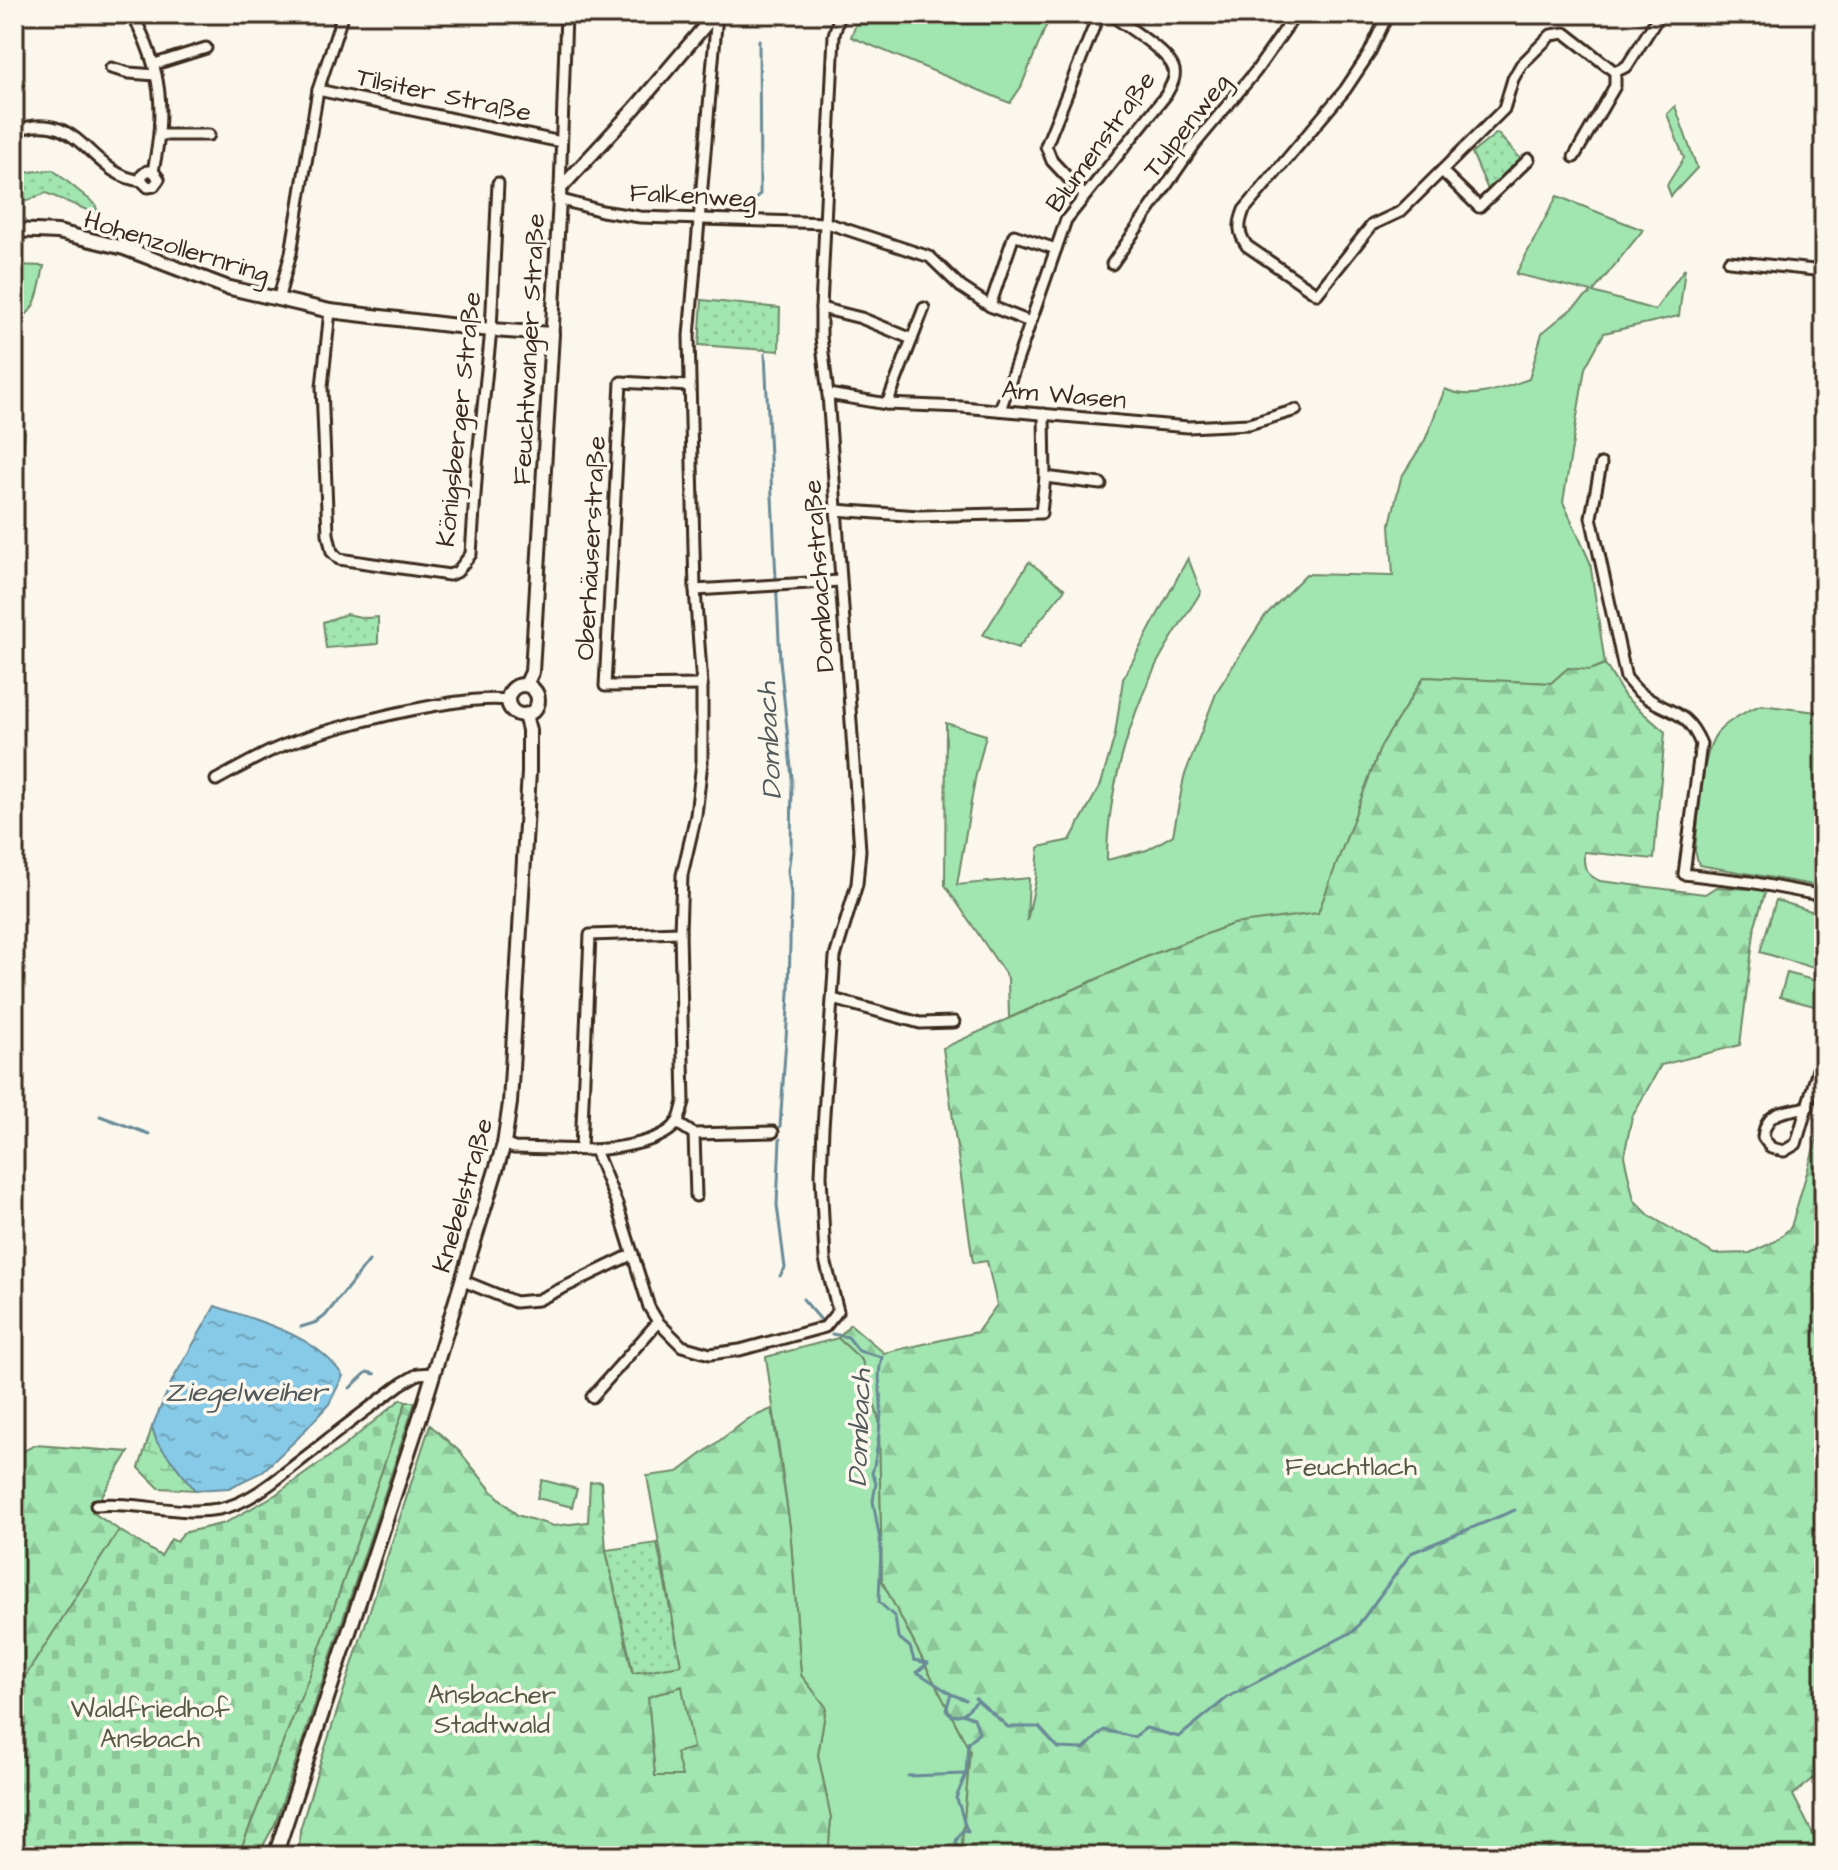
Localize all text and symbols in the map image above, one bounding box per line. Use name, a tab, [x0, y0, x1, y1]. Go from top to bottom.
street label: Tilsiter Straße	[353, 59, 535, 131]
street label: Blumenstraße	[1037, 64, 1164, 220]
street label: Tulpenweg	[1135, 66, 1241, 187]
street label: Falkenweg	[629, 175, 757, 219]
street label: Hohenzollernring	[79, 202, 274, 294]
street label: Feuchtwanger Straße	[504, 212, 556, 486]
street label: Königsberger Straße	[428, 290, 492, 549]
street label: Am Wasen	[1000, 372, 1128, 418]
street label: Oberhäuserstraße	[567, 435, 615, 661]
street label: Dombachstraße	[794, 479, 844, 673]
water label: Dombach	[747, 680, 792, 800]
street label: Knebelstraße	[424, 1114, 502, 1277]
water label: Dombach	[838, 1368, 881, 1487]
water label: Ziegelweiher	[165, 1373, 329, 1413]
park label: Feuchtlach	[1285, 1449, 1417, 1485]
park label: Ansbacher Stadtwald	[428, 1677, 556, 1743]
park label: Waldfriedhof Ansbach	[70, 1691, 230, 1757]

